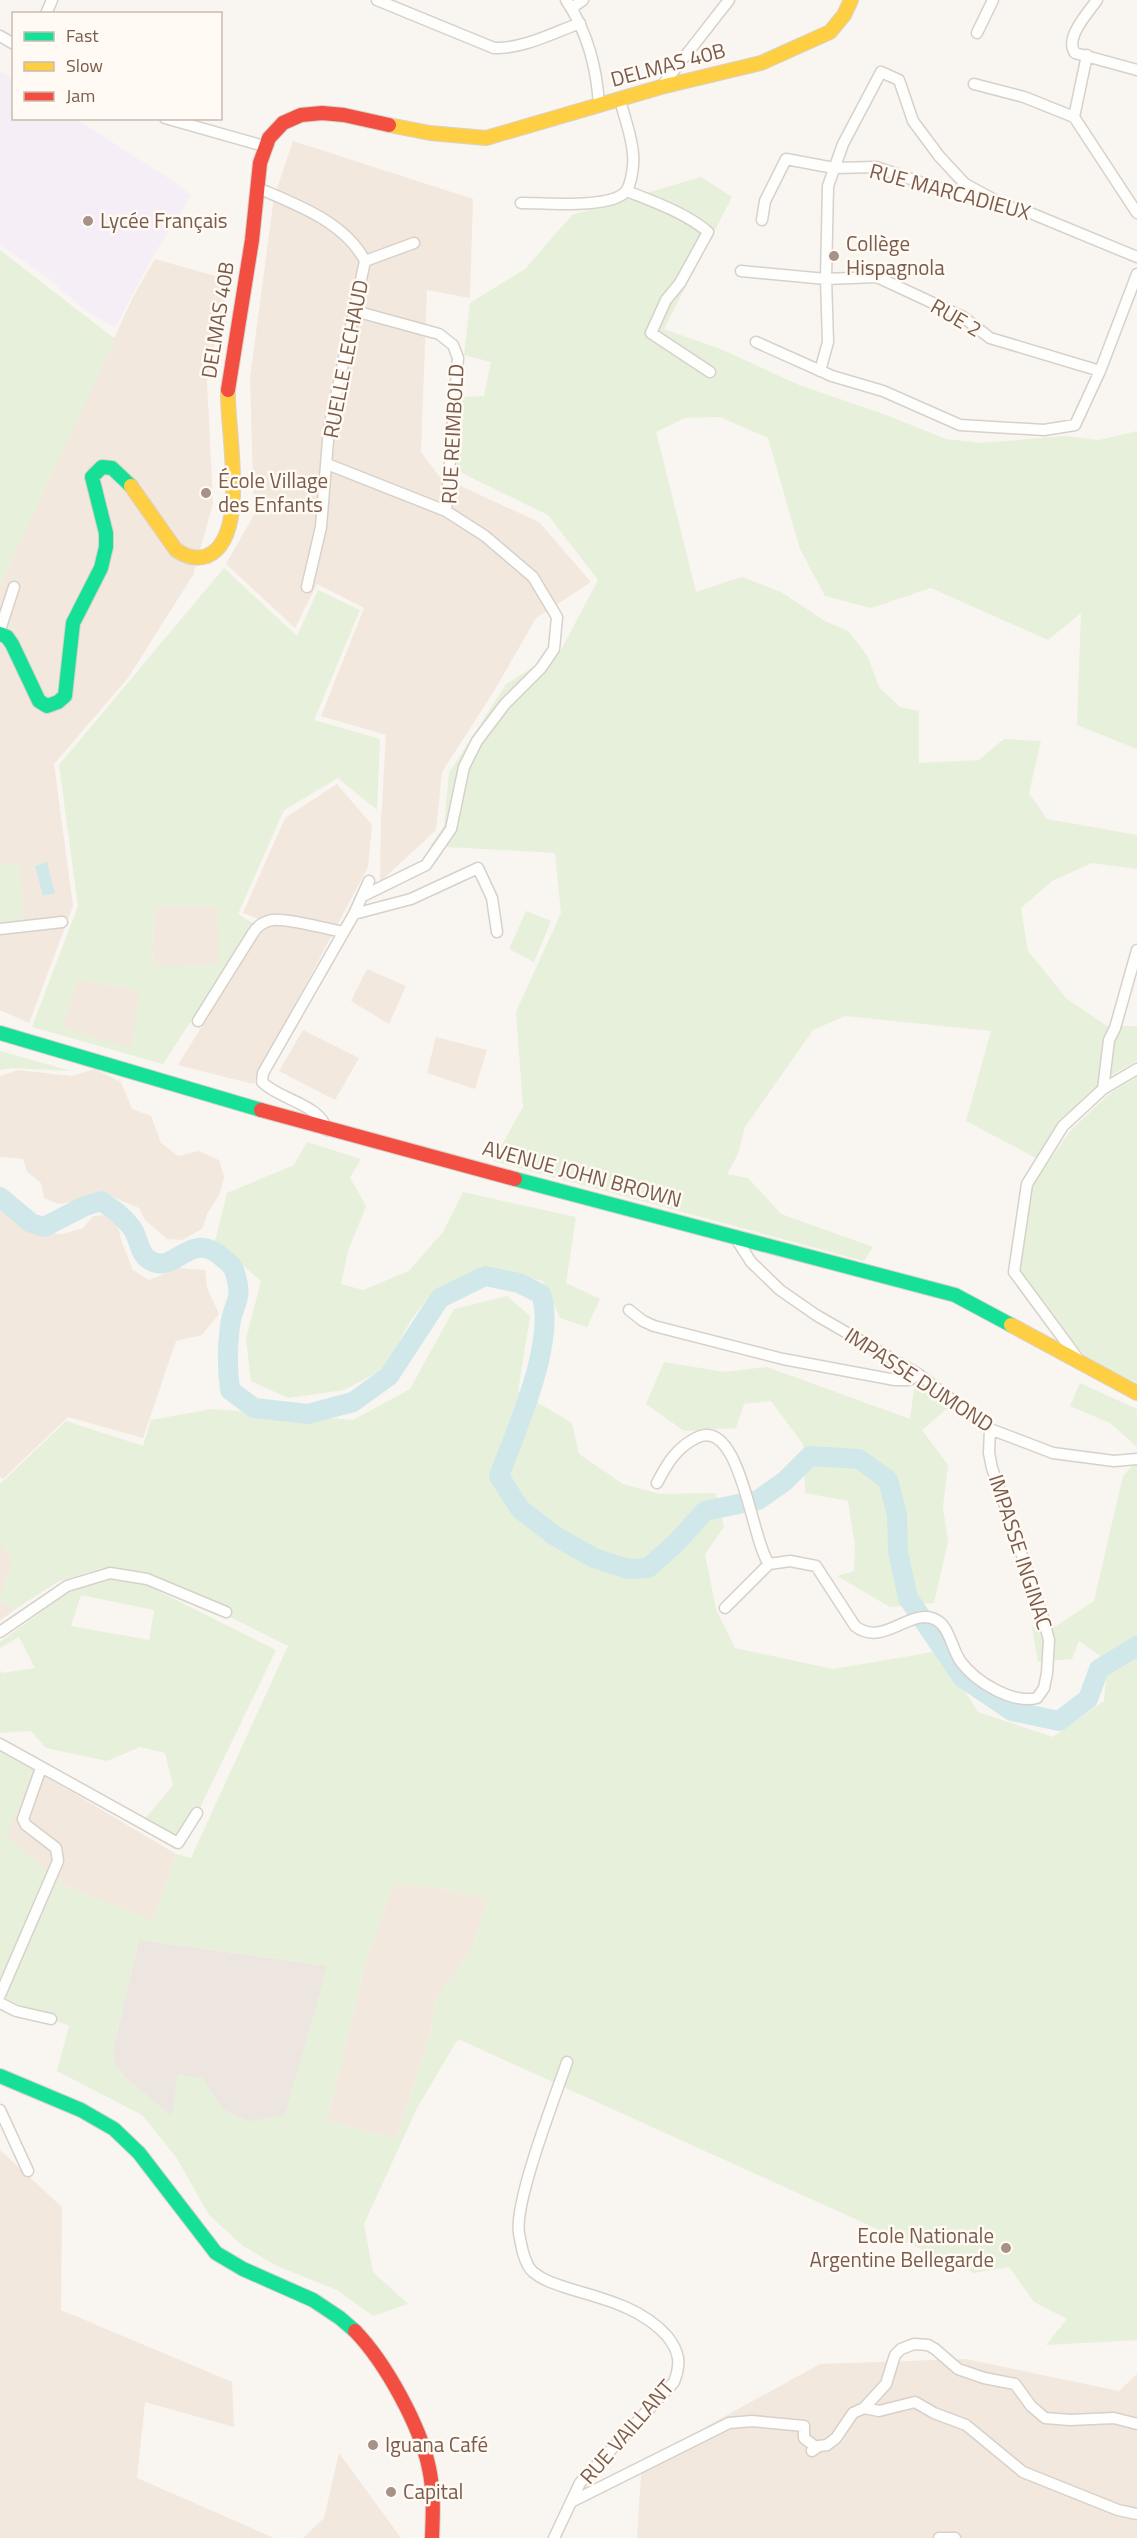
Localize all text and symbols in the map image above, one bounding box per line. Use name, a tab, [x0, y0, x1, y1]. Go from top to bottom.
legend	[12, 12, 222, 120]
text: Fast	[66, 22, 99, 49]
street label: DELMAS 40B	[607, 33, 729, 95]
text: Slow	[66, 52, 103, 79]
text: Jam	[66, 82, 95, 109]
street label: RUE MARCADIEUX	[866, 154, 1034, 228]
place label: Lycée Français	[100, 204, 228, 236]
marker: Lycée Français	[81, 214, 95, 228]
place label: Collège Hispagnola	[846, 227, 945, 283]
marker: Collège Hispagnola	[827, 249, 841, 263]
street label: DELMAS 40B	[192, 259, 242, 380]
street label: RUELLE LECHAUD	[314, 277, 376, 441]
street label: RUE 2	[925, 290, 988, 345]
street label: RUE REIMBOLD	[432, 363, 472, 505]
place label: École Village des Enfants	[218, 464, 328, 520]
marker: École Village des Enfants	[199, 486, 213, 500]
street label: AVENUE JOHN BROWN	[479, 1131, 685, 1215]
street label: IMPASSE DUMOND	[839, 1319, 1001, 1439]
street label: IMPASSE INGINAC	[981, 1470, 1061, 1633]
place label: Ecole Nationale Argentine Bellegarde	[809, 2219, 994, 2275]
marker: Ecole Nationale Argentine Bellegarde	[999, 2241, 1013, 2255]
street label: RUE VAILLANT	[572, 2372, 681, 2491]
place label: Iguana Café	[385, 2428, 488, 2460]
marker: Iguana Café	[366, 2438, 380, 2452]
place label: Capital	[403, 2475, 463, 2507]
marker: Capital	[384, 2485, 398, 2499]

